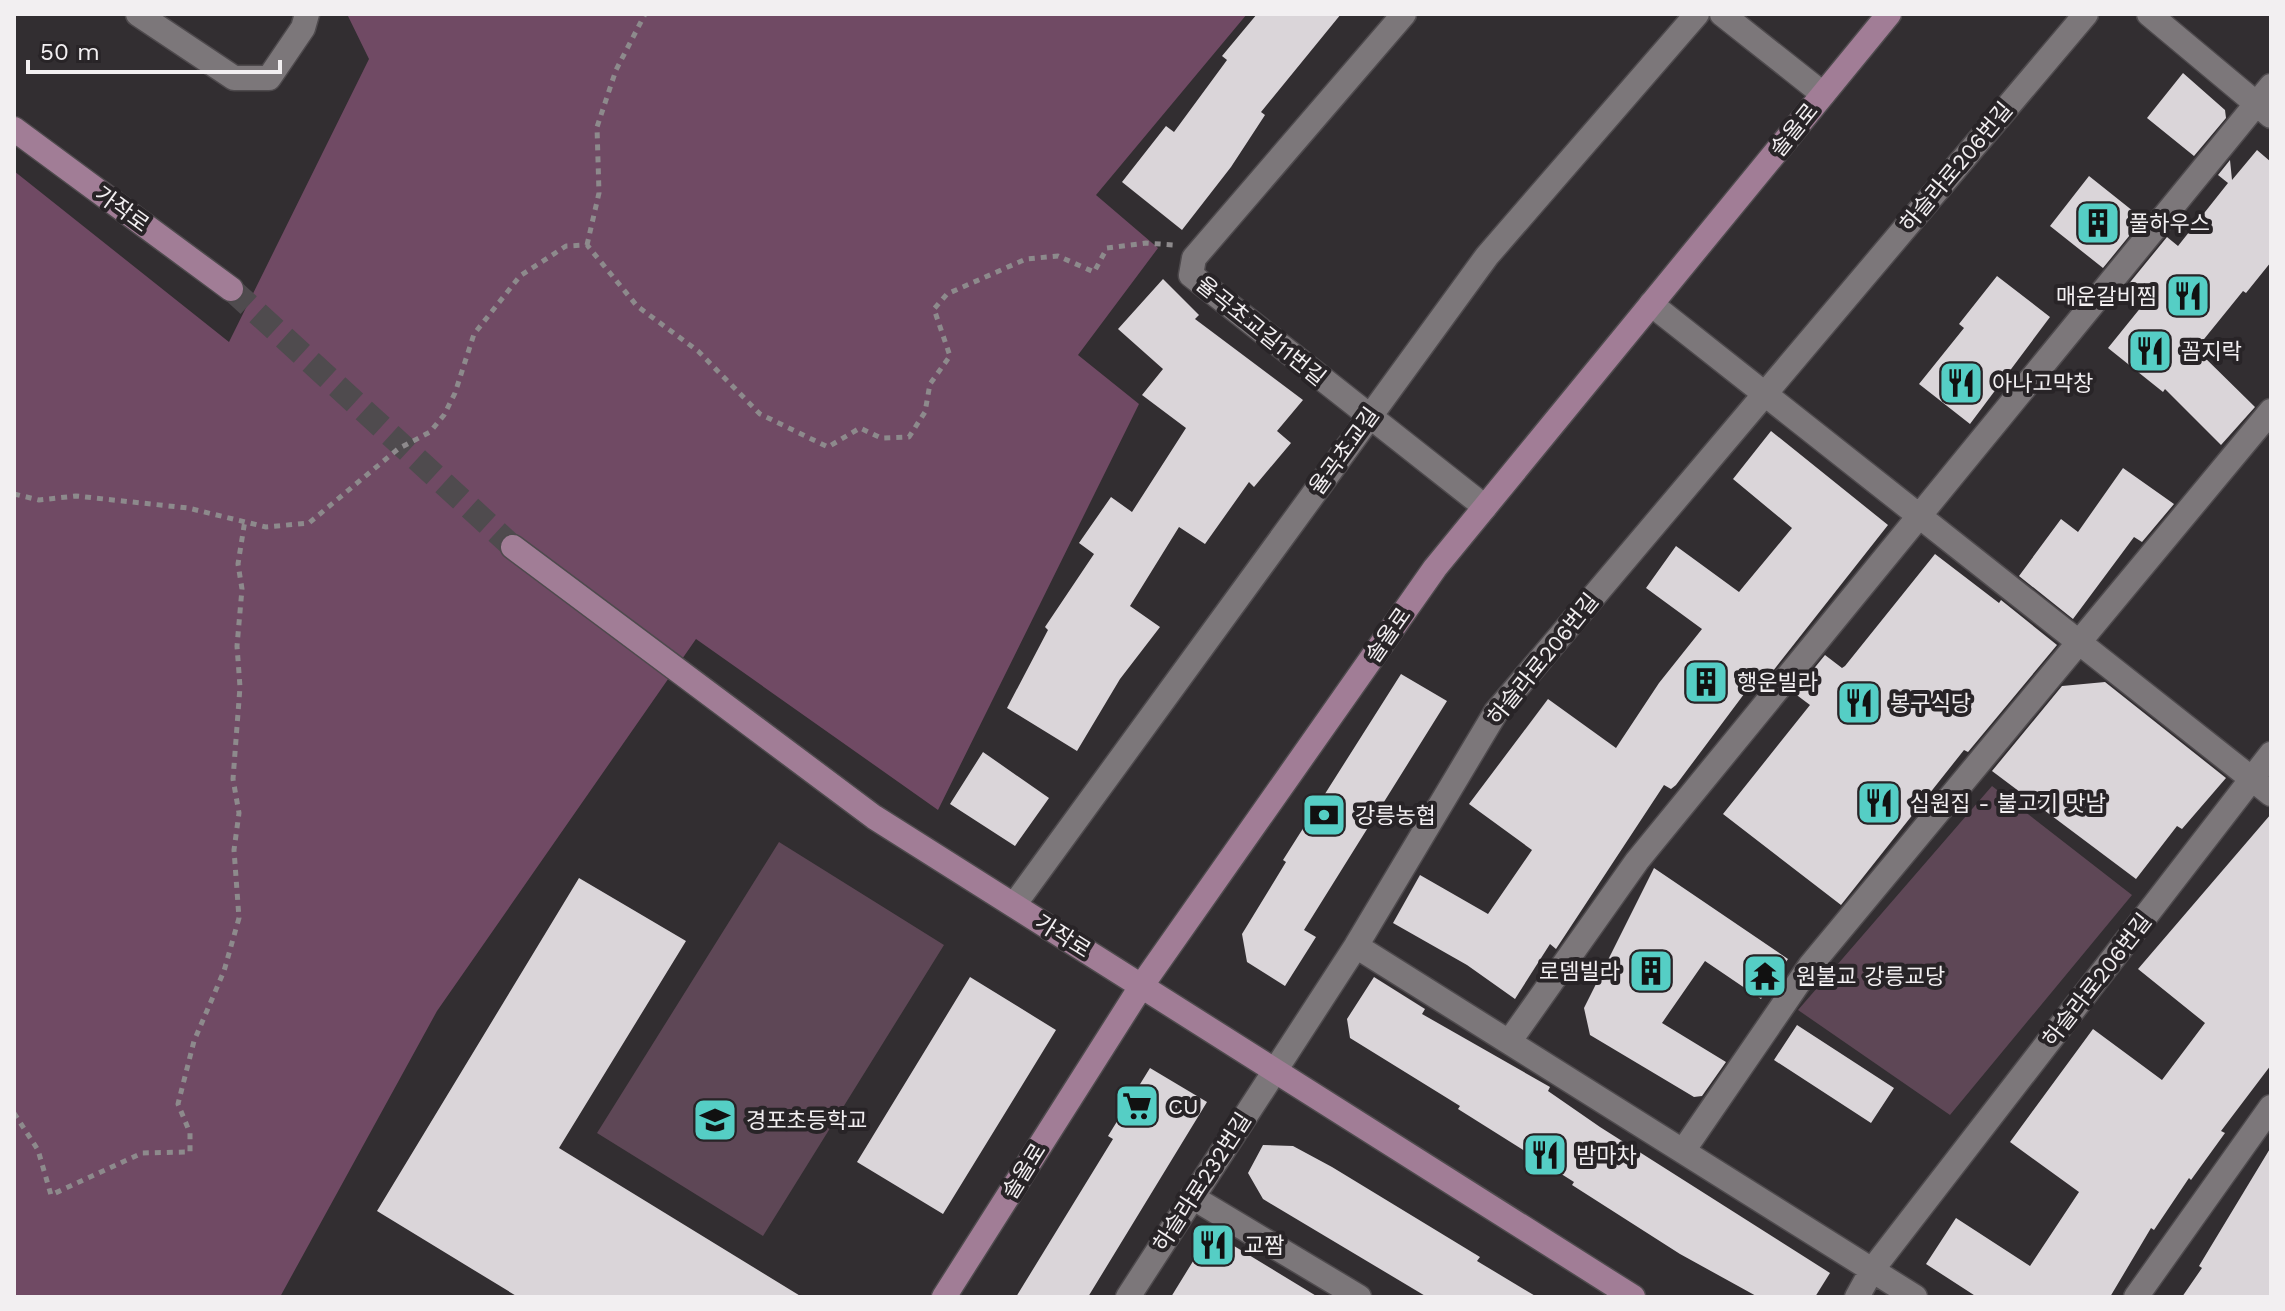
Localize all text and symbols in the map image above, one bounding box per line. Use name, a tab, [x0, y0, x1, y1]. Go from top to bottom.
scale bar	[28, 24, 280, 74]
text: 50 m	[40, 38, 100, 66]
street label: 하슬라로206번길	[1895, 97, 2017, 237]
street label: 솔올로	[1765, 99, 1823, 161]
street label: 가작로	[90, 181, 154, 237]
building icon: 풀하우스	[2074, 199, 2122, 247]
place label: 풀하우스	[2129, 211, 2210, 236]
street label: 율곡초교길11번길	[1191, 271, 1331, 391]
restaurant icon: 매운갈비찜	[2164, 272, 2212, 320]
place label: 매운갈비찜	[2056, 284, 2157, 309]
restaurant icon: 꼼지락	[2126, 327, 2174, 375]
place label: 꼼지락	[2181, 339, 2242, 364]
restaurant icon: 아나고막창	[1937, 359, 1985, 407]
place label: 아나고막창	[1992, 371, 2093, 396]
street label: 율곡초교길	[1304, 403, 1384, 499]
street label: 하슬라로206번길	[1483, 588, 1603, 730]
street label: 솔올로	[1360, 603, 1416, 667]
building icon: 행운빌라	[1682, 658, 1730, 706]
place label: 행운빌라	[1737, 670, 1818, 695]
restaurant icon: 봉구식당	[1835, 679, 1883, 727]
place label: 봉구식당	[1890, 691, 1971, 716]
restaurant icon: 십원집 - 불고기 맛남	[1855, 779, 1903, 827]
bank icon: 강릉농협	[1300, 791, 1348, 839]
place label: 십원집 - 불고기 맛남	[1910, 791, 2106, 816]
place label: 강릉농협	[1355, 803, 1436, 828]
street label: 가작로	[1031, 909, 1095, 963]
street label: 하슬라로206번길	[2037, 909, 2157, 1051]
building icon: 로뎀빌라	[1627, 947, 1675, 995]
temple icon: 원불교 강릉교당	[1741, 952, 1789, 1000]
place label: 로뎀빌라	[1539, 959, 1620, 984]
place label: 원불교 강릉교당	[1796, 964, 1945, 989]
supermarket icon: CU	[1113, 1082, 1161, 1130]
place label: CU	[1168, 1094, 1199, 1119]
school or university icon: 경포초등학교	[691, 1096, 739, 1144]
place label: 경포초등학교	[746, 1108, 867, 1133]
street label: 하슬라로232번길	[1148, 1108, 1256, 1256]
restaurant icon: 밤마차	[1521, 1131, 1569, 1179]
street label: 솔올로	[997, 1139, 1051, 1203]
place label: 밤마차	[1576, 1143, 1637, 1168]
restaurant icon: 교짬	[1189, 1221, 1237, 1269]
place label: 교짬	[1244, 1233, 1284, 1258]

